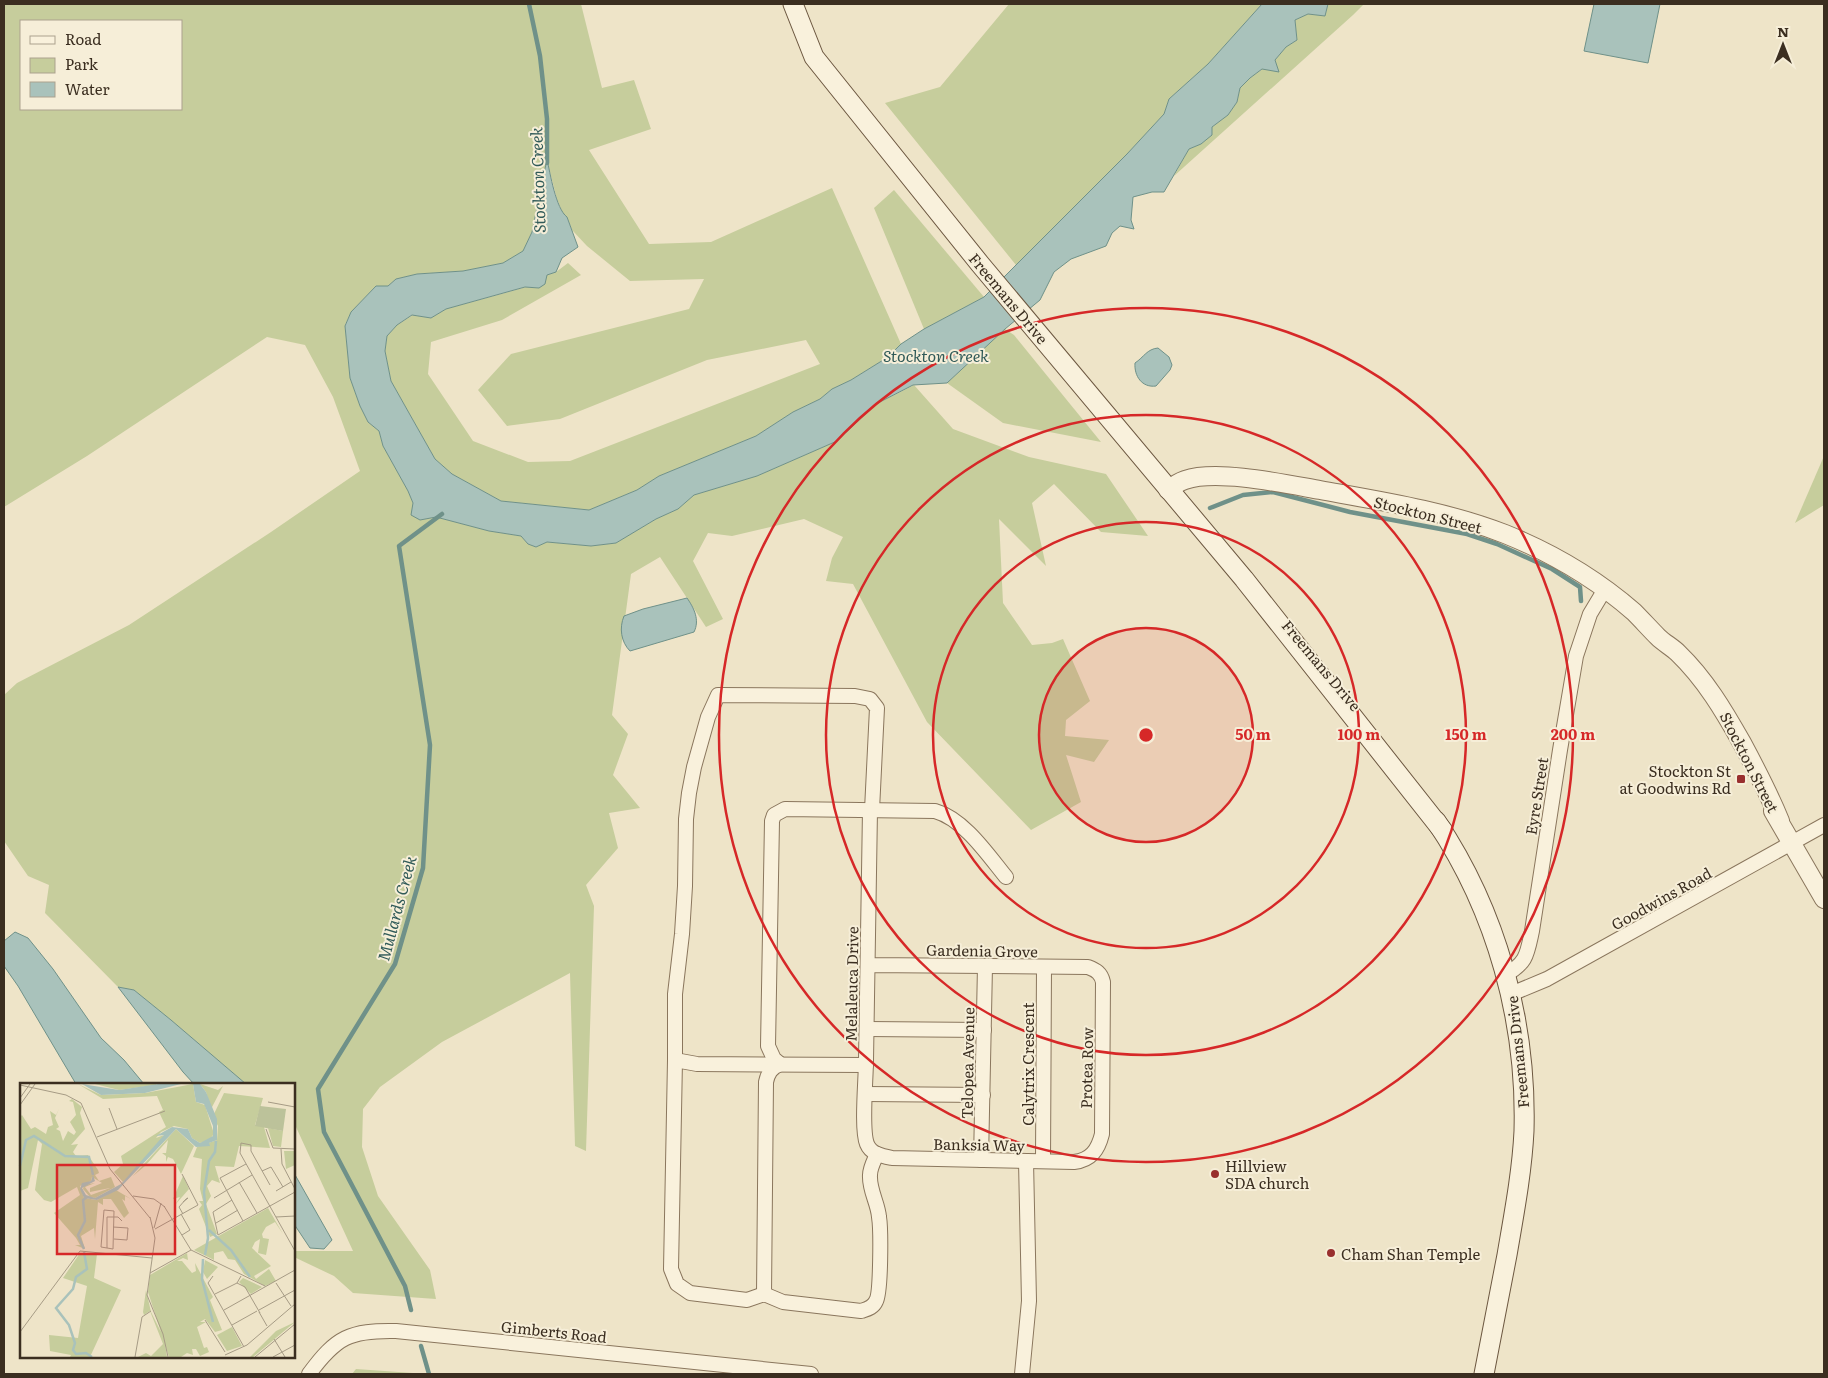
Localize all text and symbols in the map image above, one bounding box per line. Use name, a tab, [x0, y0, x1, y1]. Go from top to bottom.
legend	[20, 20, 182, 110]
north arrow	[1758, 20, 1808, 70]
text: N	[1777, 21, 1789, 41]
text: Road	[65, 27, 101, 50]
text: Park	[65, 52, 99, 75]
text: Water	[65, 77, 110, 100]
water label: Stockton Creek	[523, 126, 551, 233]
street label: Freemans Drive	[964, 247, 1054, 349]
water label: Stockton Creek	[883, 343, 989, 367]
street label: Stockton Street	[1372, 489, 1484, 539]
street label: Freemans Drive	[1277, 614, 1367, 716]
street label: Stockton Street	[1715, 708, 1785, 816]
text: 50 m	[1235, 722, 1271, 745]
text: 100 m	[1338, 722, 1380, 745]
text: 150 m	[1445, 722, 1487, 745]
text: 200 m	[1551, 722, 1595, 745]
centre of rings	[1137, 726, 1155, 744]
street label: Eyre Street	[1519, 755, 1553, 837]
place label: Stockton St at Goodwins Rd	[1619, 759, 1731, 799]
marker: Stockton St at Goodwins Rd	[1735, 773, 1747, 785]
water label: Mullards Creek	[370, 853, 422, 963]
street label: Goodwins Road	[1607, 861, 1715, 935]
street label: Melaleuca Drive	[838, 926, 864, 1042]
street label: Gardenia Grove	[926, 938, 1038, 962]
street label: Freemans Drive	[1500, 995, 1534, 1109]
street label: Calytrix Crescent	[1016, 1002, 1039, 1126]
street label: Telopea Avenue	[955, 1007, 979, 1119]
street label: Protea Row	[1074, 1027, 1098, 1109]
inset map	[20, 1083, 295, 1358]
street label: Banksia Way	[933, 1132, 1025, 1156]
place label: Hillview SDA church	[1225, 1154, 1309, 1194]
marker: Hillview SDA church	[1209, 1168, 1221, 1180]
place label: Cham Shan Temple	[1341, 1242, 1480, 1265]
marker: Cham Shan Temple	[1325, 1247, 1337, 1259]
street label: Gimberts Road	[500, 1314, 608, 1348]

